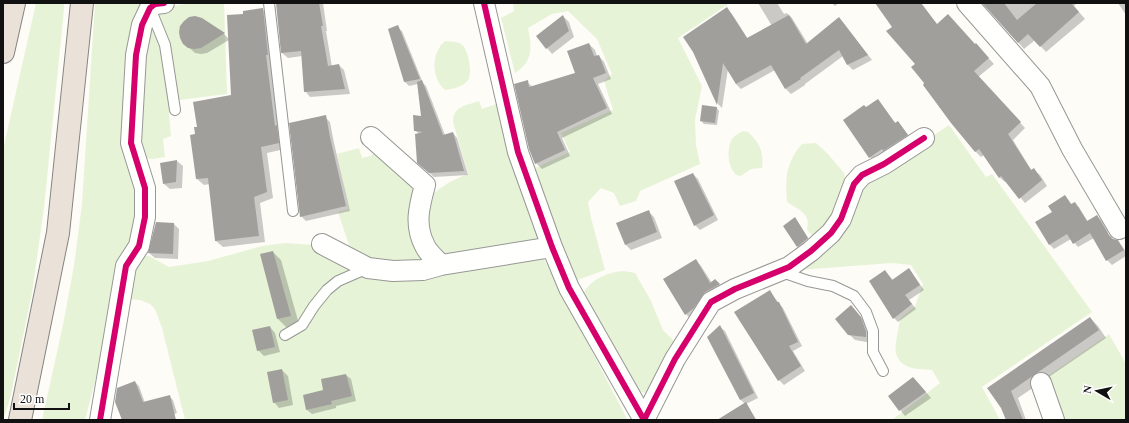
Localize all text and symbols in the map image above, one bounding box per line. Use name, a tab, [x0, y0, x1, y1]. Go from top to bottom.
north arrow	[1077, 371, 1117, 411]
scale bar	[14, 385, 69, 411]
text: N	[1081, 385, 1094, 394]
text: 20 m	[20, 392, 45, 406]

